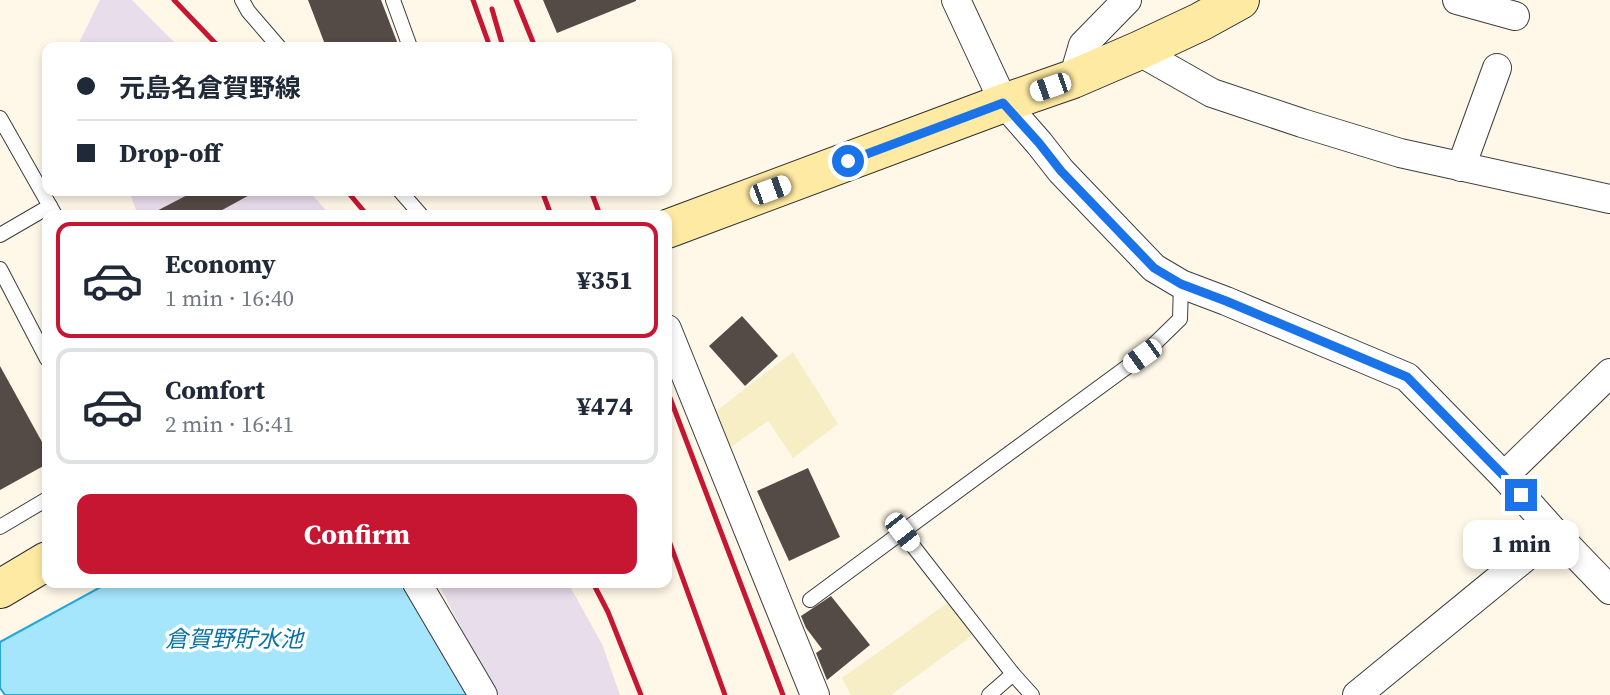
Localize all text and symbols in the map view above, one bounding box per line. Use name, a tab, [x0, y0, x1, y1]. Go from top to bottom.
text: 元島名倉賀野線	[119, 70, 301, 106]
car	[1027, 70, 1074, 104]
text: Drop-off	[119, 135, 221, 171]
route start	[832, 145, 864, 177]
car	[747, 173, 794, 207]
text: Economy	[165, 246, 276, 282]
icon: car	[81, 249, 144, 312]
text: ¥351	[577, 262, 633, 298]
text: 1 min · 16:40	[165, 282, 294, 314]
car	[1119, 335, 1166, 377]
text: Comfort	[165, 372, 265, 408]
icon: car	[81, 375, 144, 438]
text: ¥474	[577, 388, 633, 424]
text: 2 min · 16:41	[165, 408, 294, 440]
route end	[1505, 479, 1537, 511]
button: Confirm	[77, 494, 637, 574]
car	[881, 509, 924, 555]
callout: 1 min	[1463, 520, 1579, 568]
text: 1 min	[1491, 528, 1551, 560]
water label: 倉賀野貯水池	[165, 623, 305, 655]

